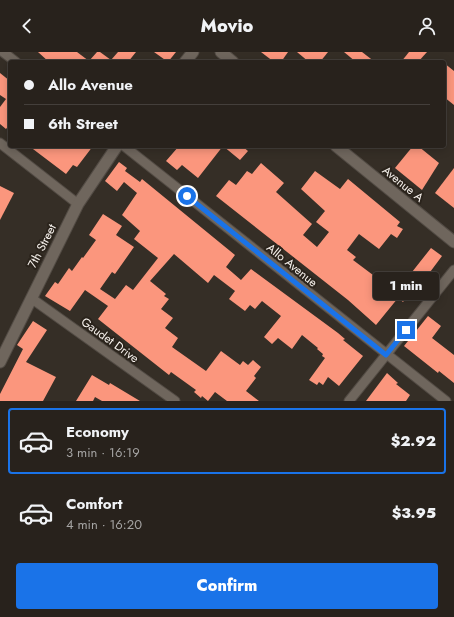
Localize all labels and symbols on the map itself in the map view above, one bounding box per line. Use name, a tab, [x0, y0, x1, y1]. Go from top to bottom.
street label: Avenue A	[378, 162, 428, 206]
route start	[178, 187, 196, 205]
street label: 7th Street	[23, 221, 61, 271]
street label: Allo Avenue	[263, 239, 321, 291]
callout: 1 min	[373, 272, 439, 300]
street label: Gaudet Drive	[77, 313, 143, 367]
route end	[397, 321, 415, 339]

